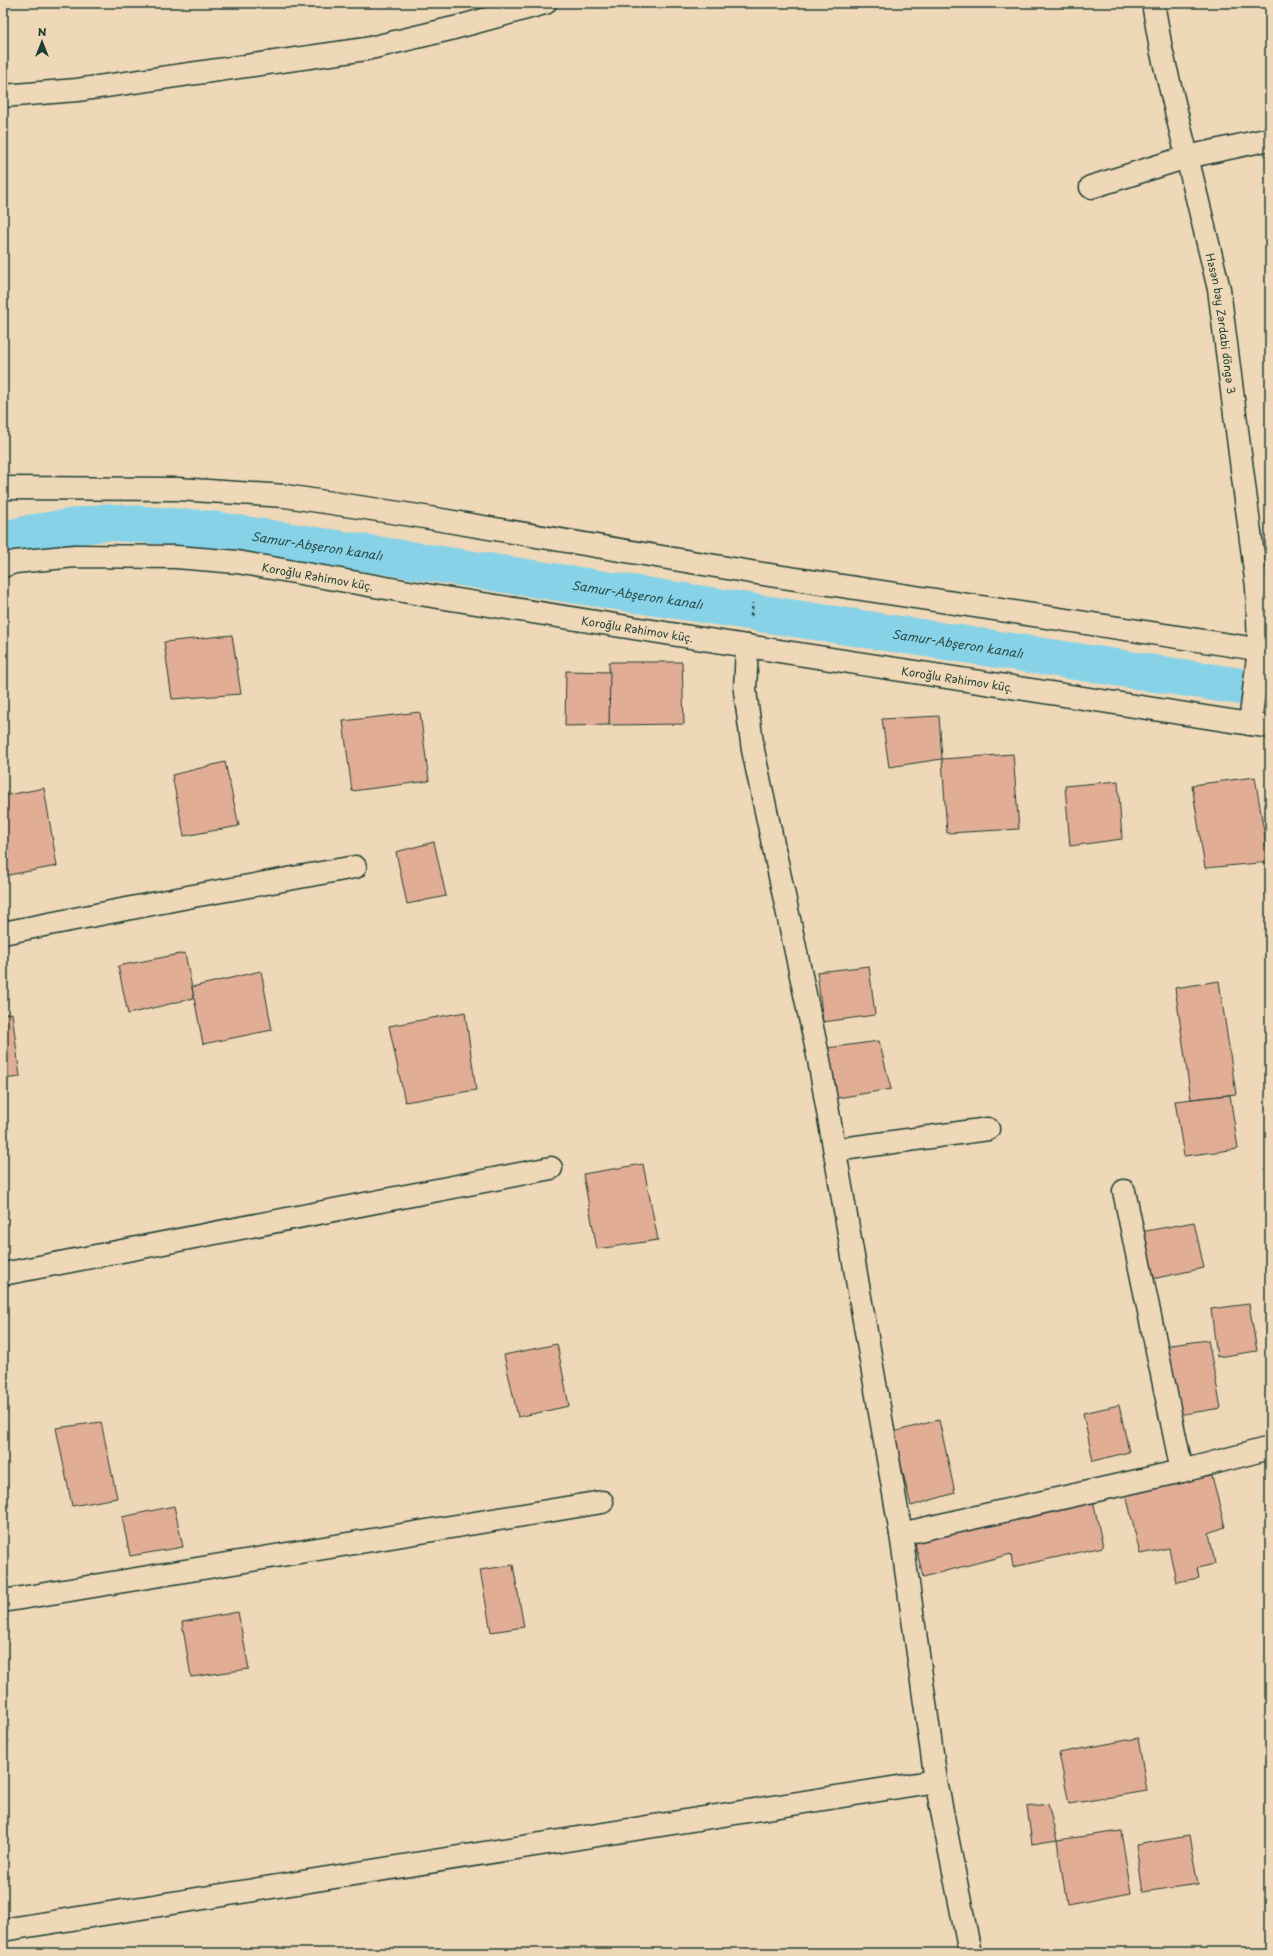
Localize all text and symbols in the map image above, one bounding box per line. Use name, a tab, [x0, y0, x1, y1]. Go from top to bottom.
north arrow	[22, 22, 62, 62]
text: N	[38, 23, 47, 40]
street label: Həsən bəy Zərdabi döngə 3	[1202, 251, 1241, 395]
water label: Samur-Abşeron kanalı	[250, 527, 384, 565]
street label: Koroğlu Rəhimov küç.	[261, 558, 375, 594]
water label: Samur-Abşeron kanalı	[570, 576, 705, 613]
street label: Koroğlu Rəhimov küç.	[580, 611, 695, 646]
water label: Samur-Abşeron kanalı	[891, 624, 1025, 662]
street label: Koroğlu Rəhimov küç.	[900, 662, 1015, 696]

